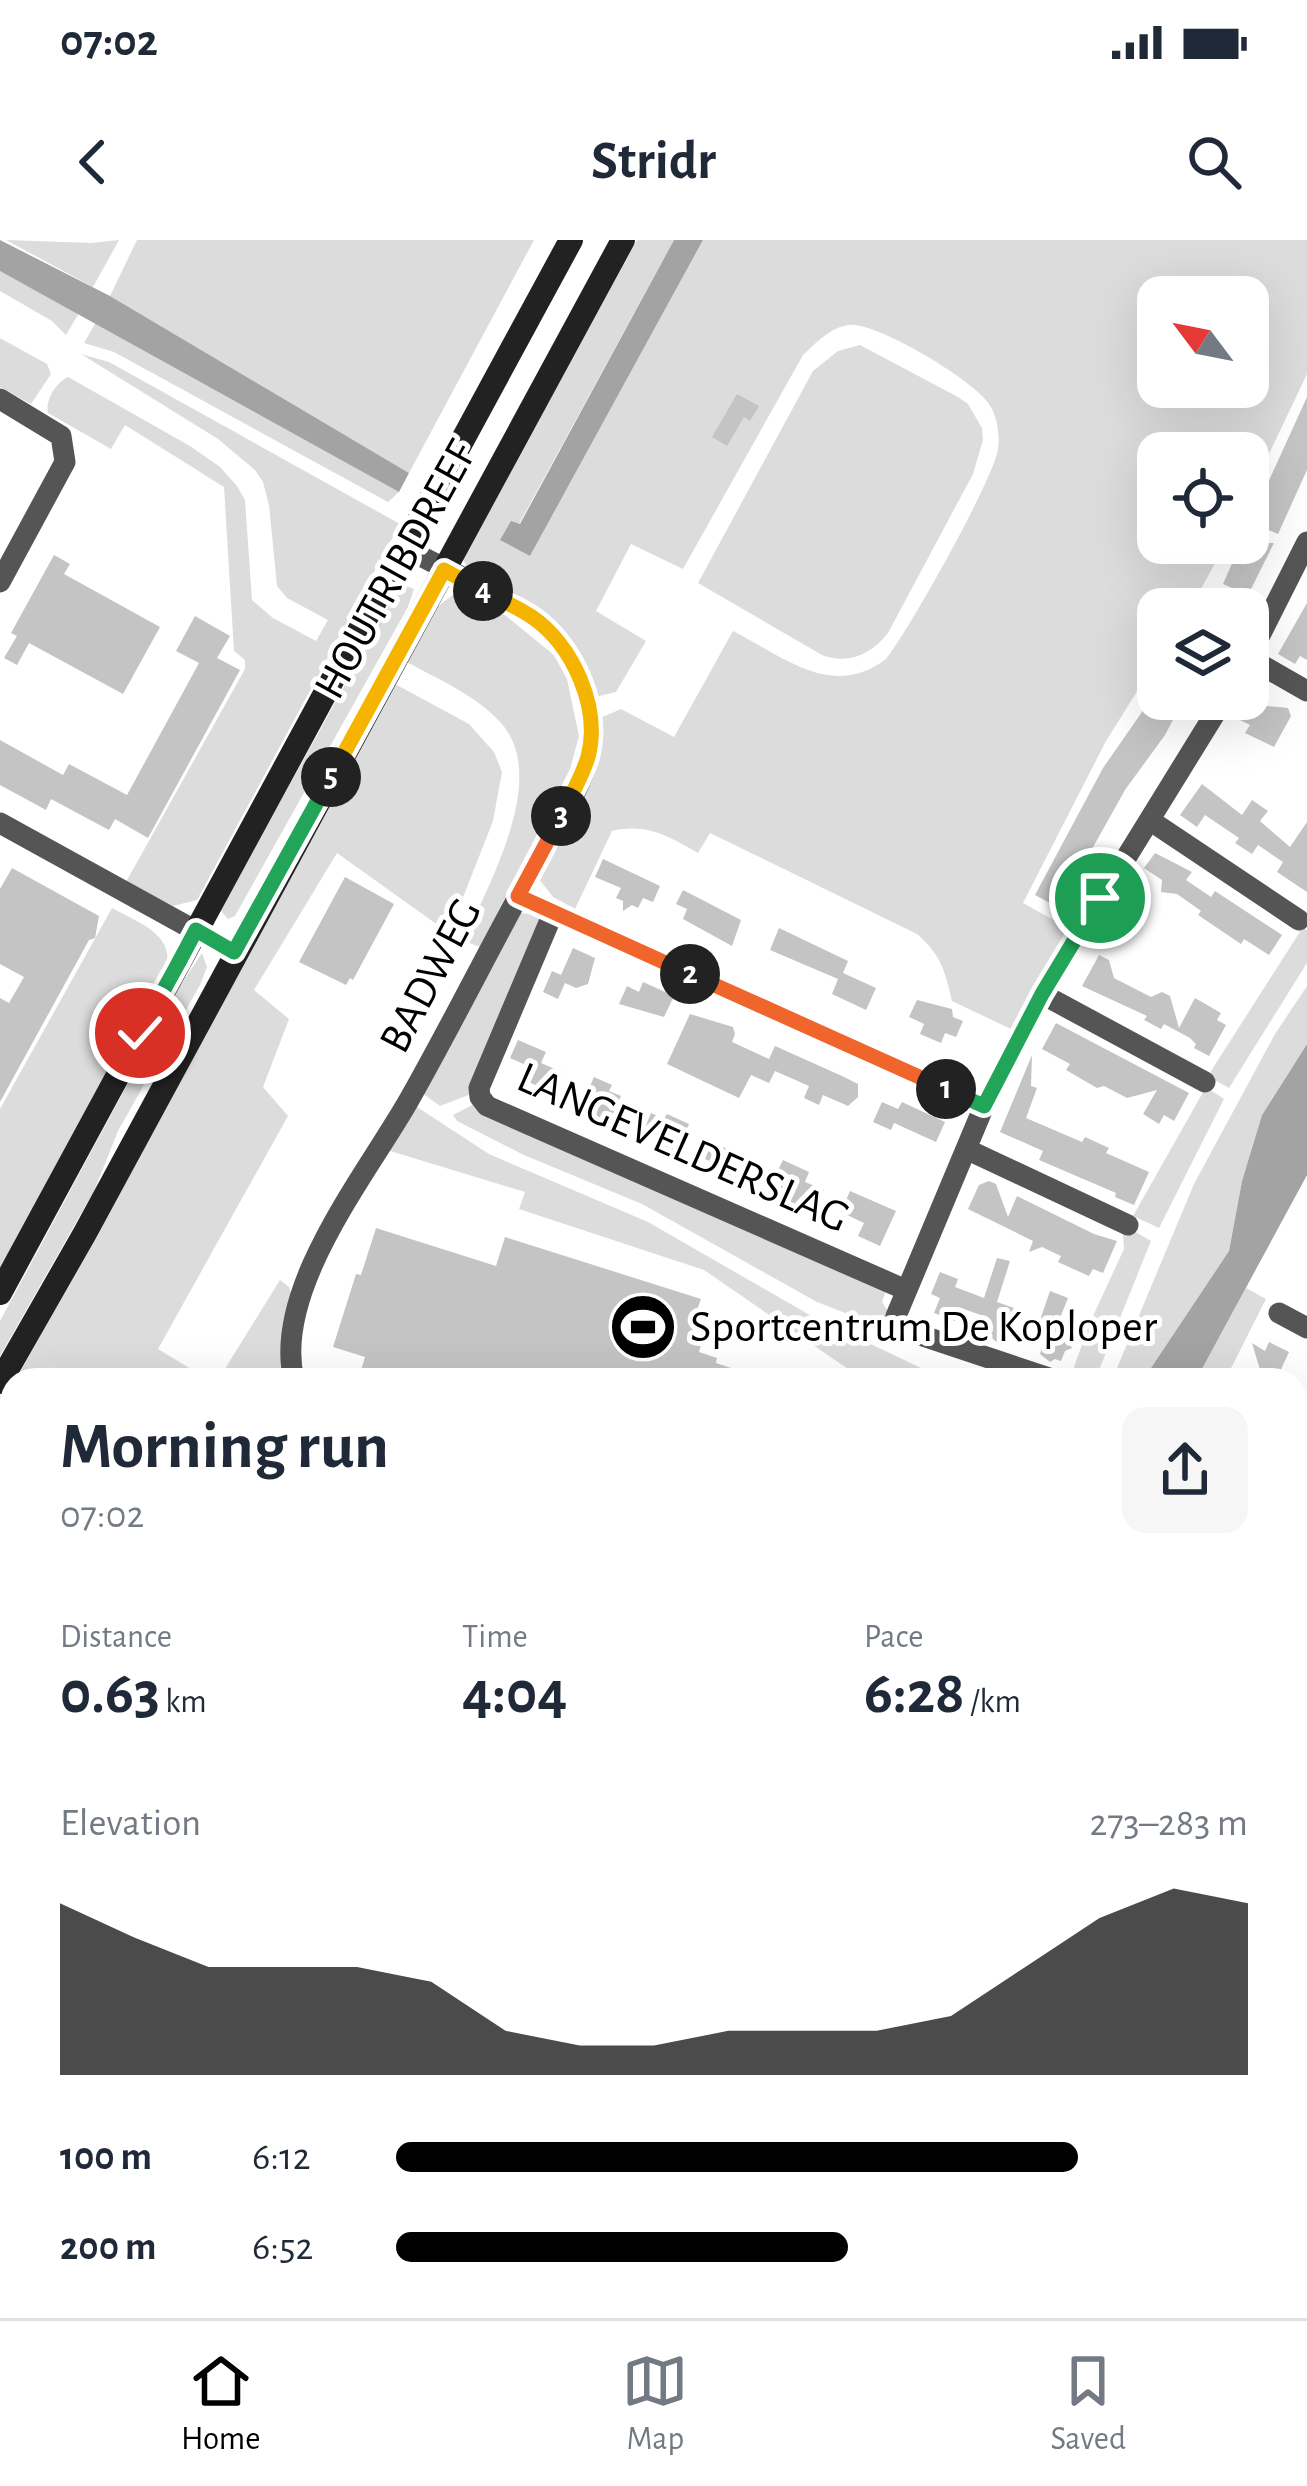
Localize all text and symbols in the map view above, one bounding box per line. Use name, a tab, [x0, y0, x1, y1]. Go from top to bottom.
text: 07:02	[60, 19, 158, 64]
icon: back	[60, 129, 126, 195]
icon: search	[1181, 129, 1247, 195]
text: Stridr	[591, 135, 716, 189]
north arrow	[1137, 276, 1269, 408]
map controls	[1137, 276, 1269, 720]
button: locate	[1137, 432, 1269, 564]
street label: HOUTRIBDREEF	[307, 433, 485, 706]
pin: 4	[453, 561, 513, 621]
text: 4	[475, 574, 491, 607]
button: layers	[1137, 588, 1269, 720]
pin: 5	[301, 747, 361, 807]
text: 5	[324, 760, 338, 793]
pin: 3	[531, 786, 591, 846]
text: 3	[554, 799, 568, 832]
pin	[1049, 847, 1151, 949]
icon: arrive	[1067, 865, 1133, 931]
street label: BADWEG	[372, 892, 490, 1060]
pin: 2	[660, 944, 720, 1004]
text: 2	[682, 957, 698, 990]
pin	[89, 982, 191, 1084]
icon: check	[107, 1000, 173, 1066]
street label: LANGEVELDERSLAG	[511, 1055, 855, 1241]
pin: 1	[916, 1059, 976, 1119]
text: 1	[940, 1072, 952, 1105]
sports icon: Sportcentrum De Koploper	[608, 1292, 678, 1362]
place label: Sportcentrum De Koploper	[690, 1305, 1158, 1350]
button: share	[1122, 1407, 1248, 1533]
text: Morning run	[60, 1414, 389, 1480]
text: 07:02	[60, 1496, 144, 1535]
text: Distance	[60, 1621, 172, 1654]
text: Time	[462, 1621, 528, 1654]
text: Pace	[864, 1621, 923, 1654]
text: 0.63	[60, 1664, 160, 1724]
text: 4:04	[462, 1664, 567, 1724]
text: 6:28	[864, 1664, 965, 1724]
text: km	[160, 1686, 207, 1719]
text: /km	[965, 1686, 1021, 1719]
text: Elevation	[60, 1804, 201, 1843]
text: 273–283 m	[1089, 1804, 1248, 1843]
text: 100 m	[60, 2138, 152, 2177]
text: 6:12	[252, 2138, 310, 2177]
text: 200 m	[60, 2228, 156, 2267]
text: 6:52	[252, 2228, 313, 2267]
tab: Home	[181, 2348, 260, 2460]
tab: Map	[622, 2348, 688, 2460]
tab: Saved	[1050, 2348, 1126, 2460]

